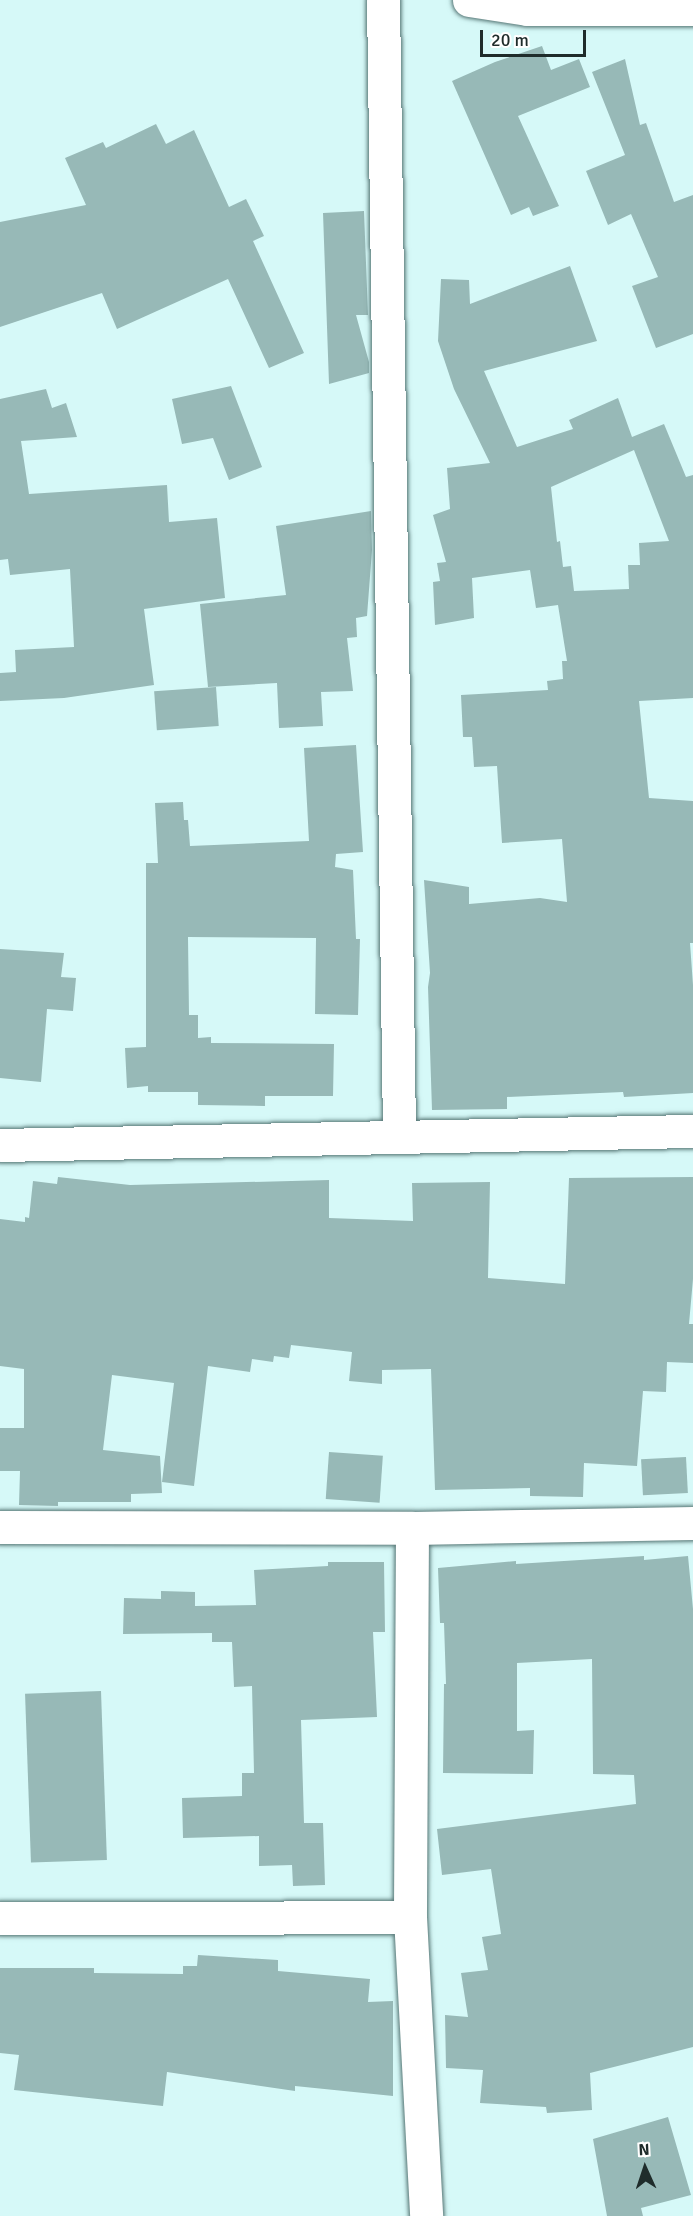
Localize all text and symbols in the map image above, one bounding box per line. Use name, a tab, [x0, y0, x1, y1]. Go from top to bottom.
scale bar	[483, 18, 590, 56]
text: 20 m	[491, 29, 529, 51]
north arrow	[615, 2138, 675, 2198]
text: N	[638, 2140, 650, 2160]

